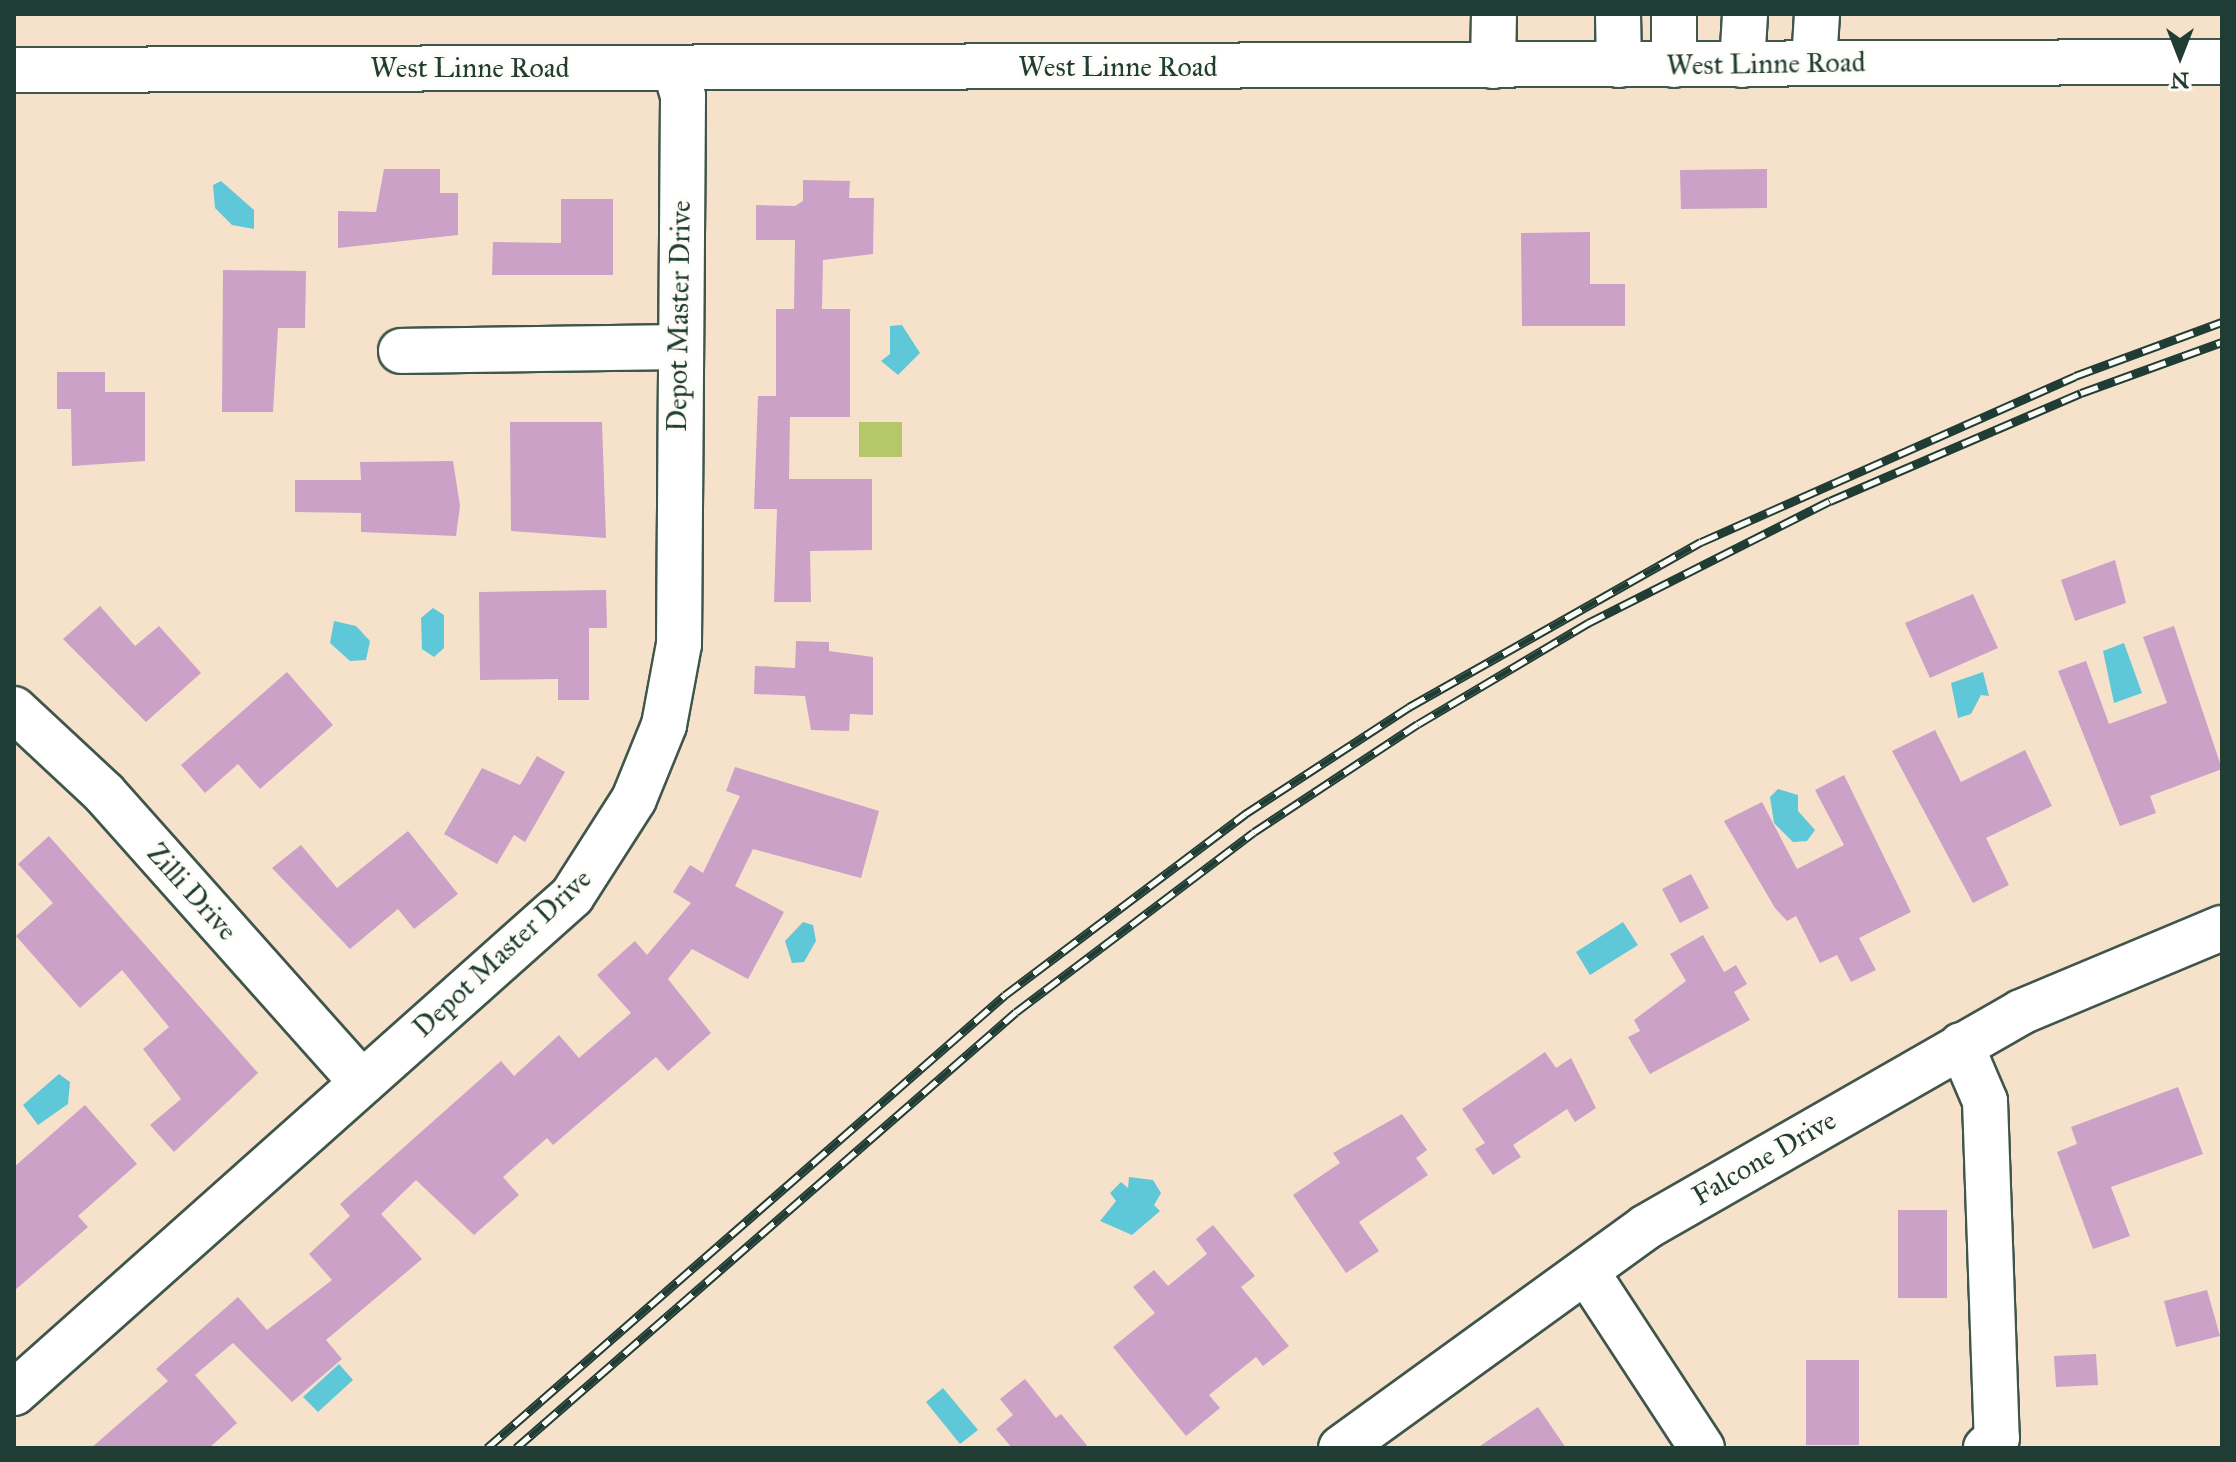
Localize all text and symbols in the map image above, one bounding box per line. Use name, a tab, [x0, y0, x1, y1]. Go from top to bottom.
north arrow	[2140, 16, 2220, 96]
street label: West Linne Road	[1666, 45, 1866, 83]
street label: West Linne Road	[1018, 50, 1218, 84]
street label: West Linne Road	[370, 51, 570, 85]
text: N	[2171, 67, 2189, 94]
street label: Depot Master Drive	[660, 200, 698, 432]
street label: Zilli Drive	[140, 837, 244, 947]
street label: Depot Master Drive	[406, 862, 598, 1044]
street label: Falcone Drive	[1686, 1103, 1842, 1213]

